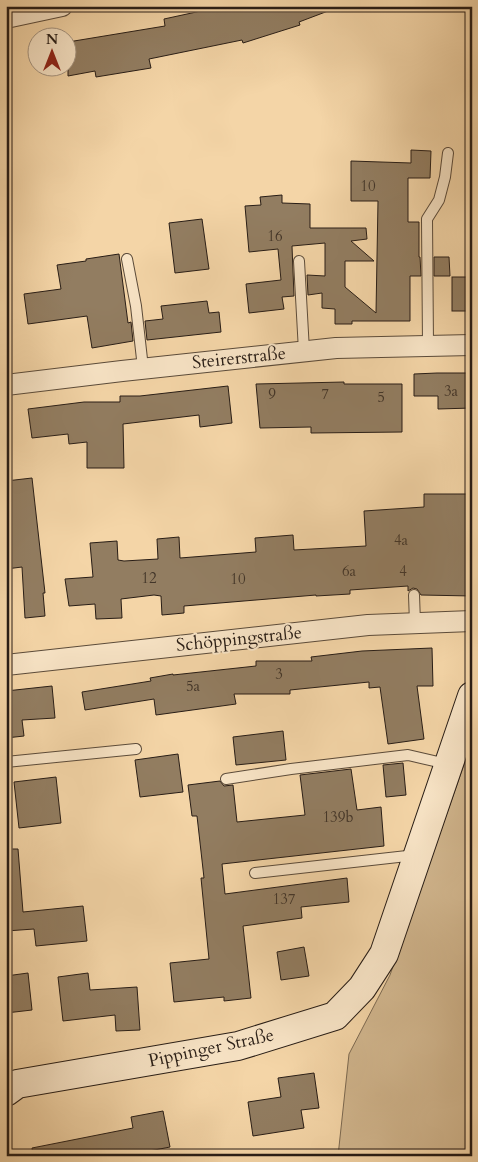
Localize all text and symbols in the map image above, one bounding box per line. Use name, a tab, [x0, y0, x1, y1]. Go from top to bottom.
north arrow	[28, 28, 78, 78]
text: N	[46, 30, 58, 49]
house number: 10	[360, 176, 376, 196]
house number: 16	[267, 226, 283, 246]
street label: Steirerstraße	[191, 341, 287, 375]
house number: 3a	[444, 381, 459, 401]
house number: 9	[268, 384, 276, 404]
house number: 7	[321, 384, 329, 404]
house number: 5	[377, 387, 385, 407]
house number: 4a	[394, 530, 409, 550]
house number: 6a	[342, 561, 357, 581]
house number: 4	[399, 561, 407, 581]
house number: 12	[141, 568, 157, 588]
house number: 10	[230, 569, 246, 589]
street label: Schöppingstraße	[175, 620, 303, 658]
house number: 3	[275, 664, 283, 684]
house number: 5a	[186, 676, 201, 696]
house number: 139b	[322, 807, 354, 827]
house number: 137	[272, 889, 296, 909]
street label: Pippinger Straße	[146, 1022, 276, 1074]

